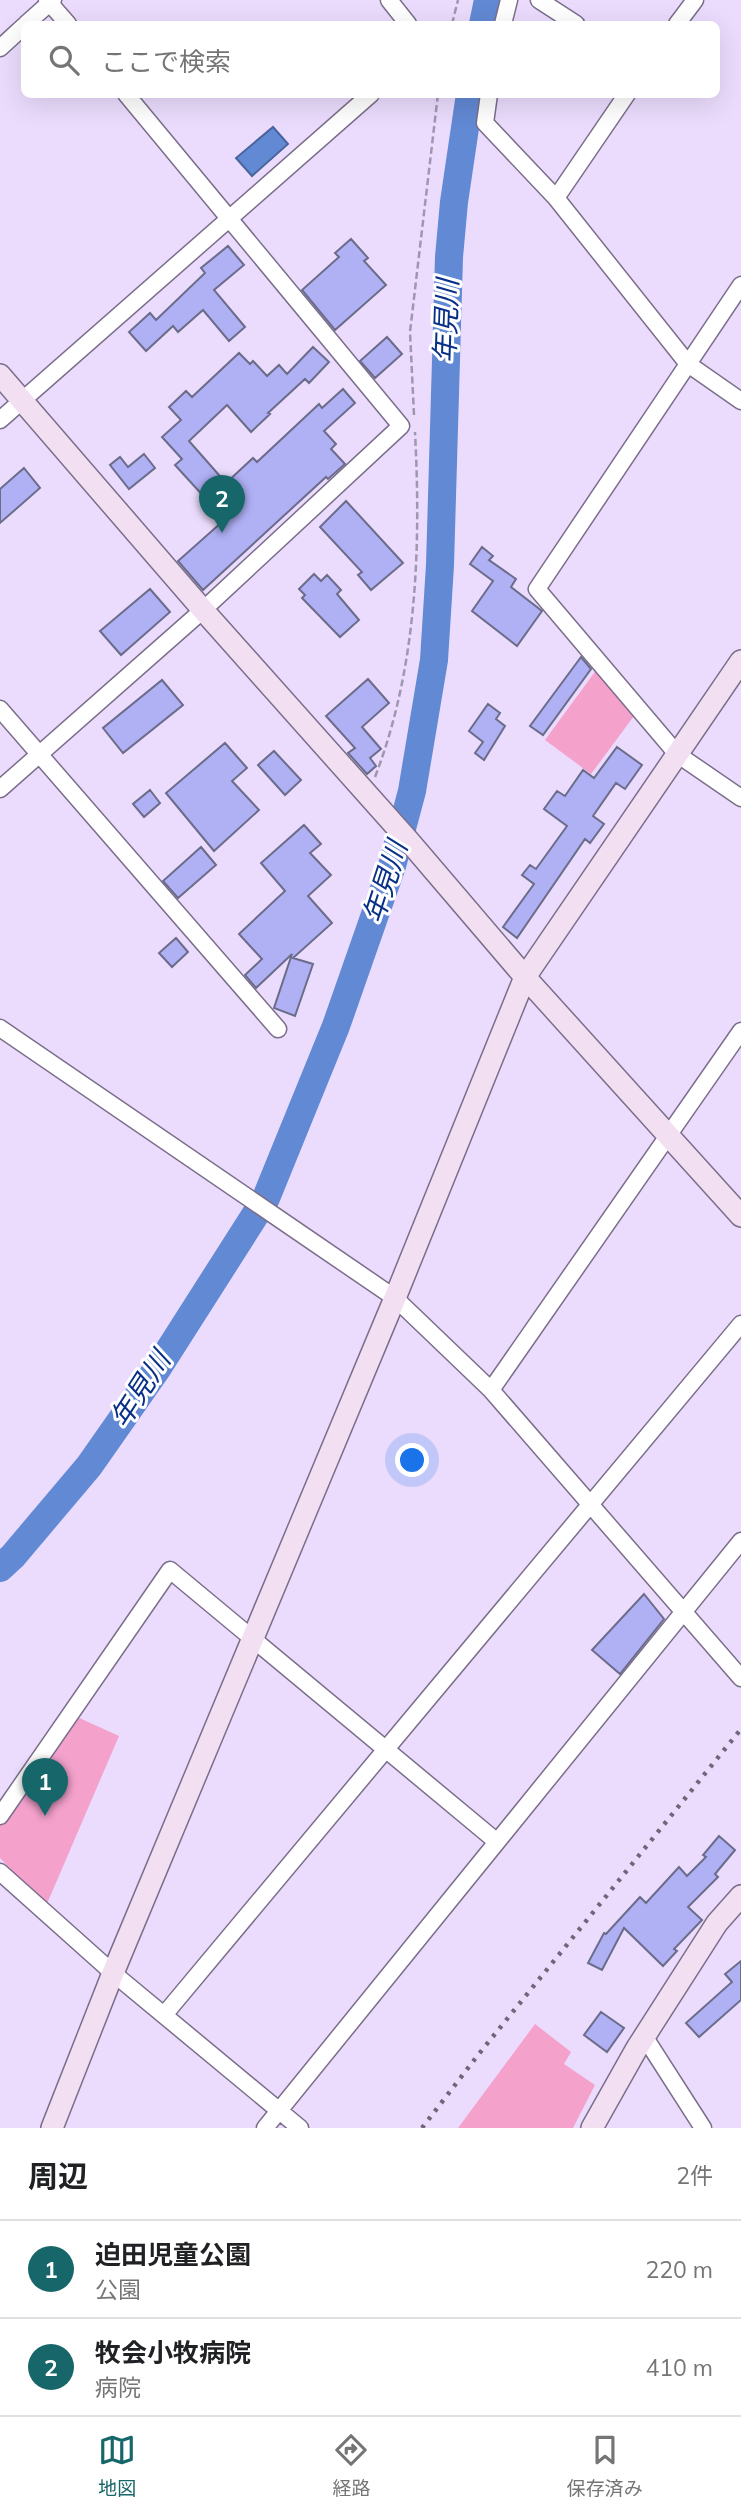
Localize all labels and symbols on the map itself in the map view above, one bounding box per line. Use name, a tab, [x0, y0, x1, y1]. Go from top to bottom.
water label: 年見川	[427, 275, 465, 364]
pin: 2	[199, 475, 245, 533]
water label: 年見川	[355, 834, 415, 927]
water label: 年見川	[102, 1341, 179, 1433]
your location	[395, 1443, 429, 1477]
pin: 1	[22, 1758, 68, 1816]

